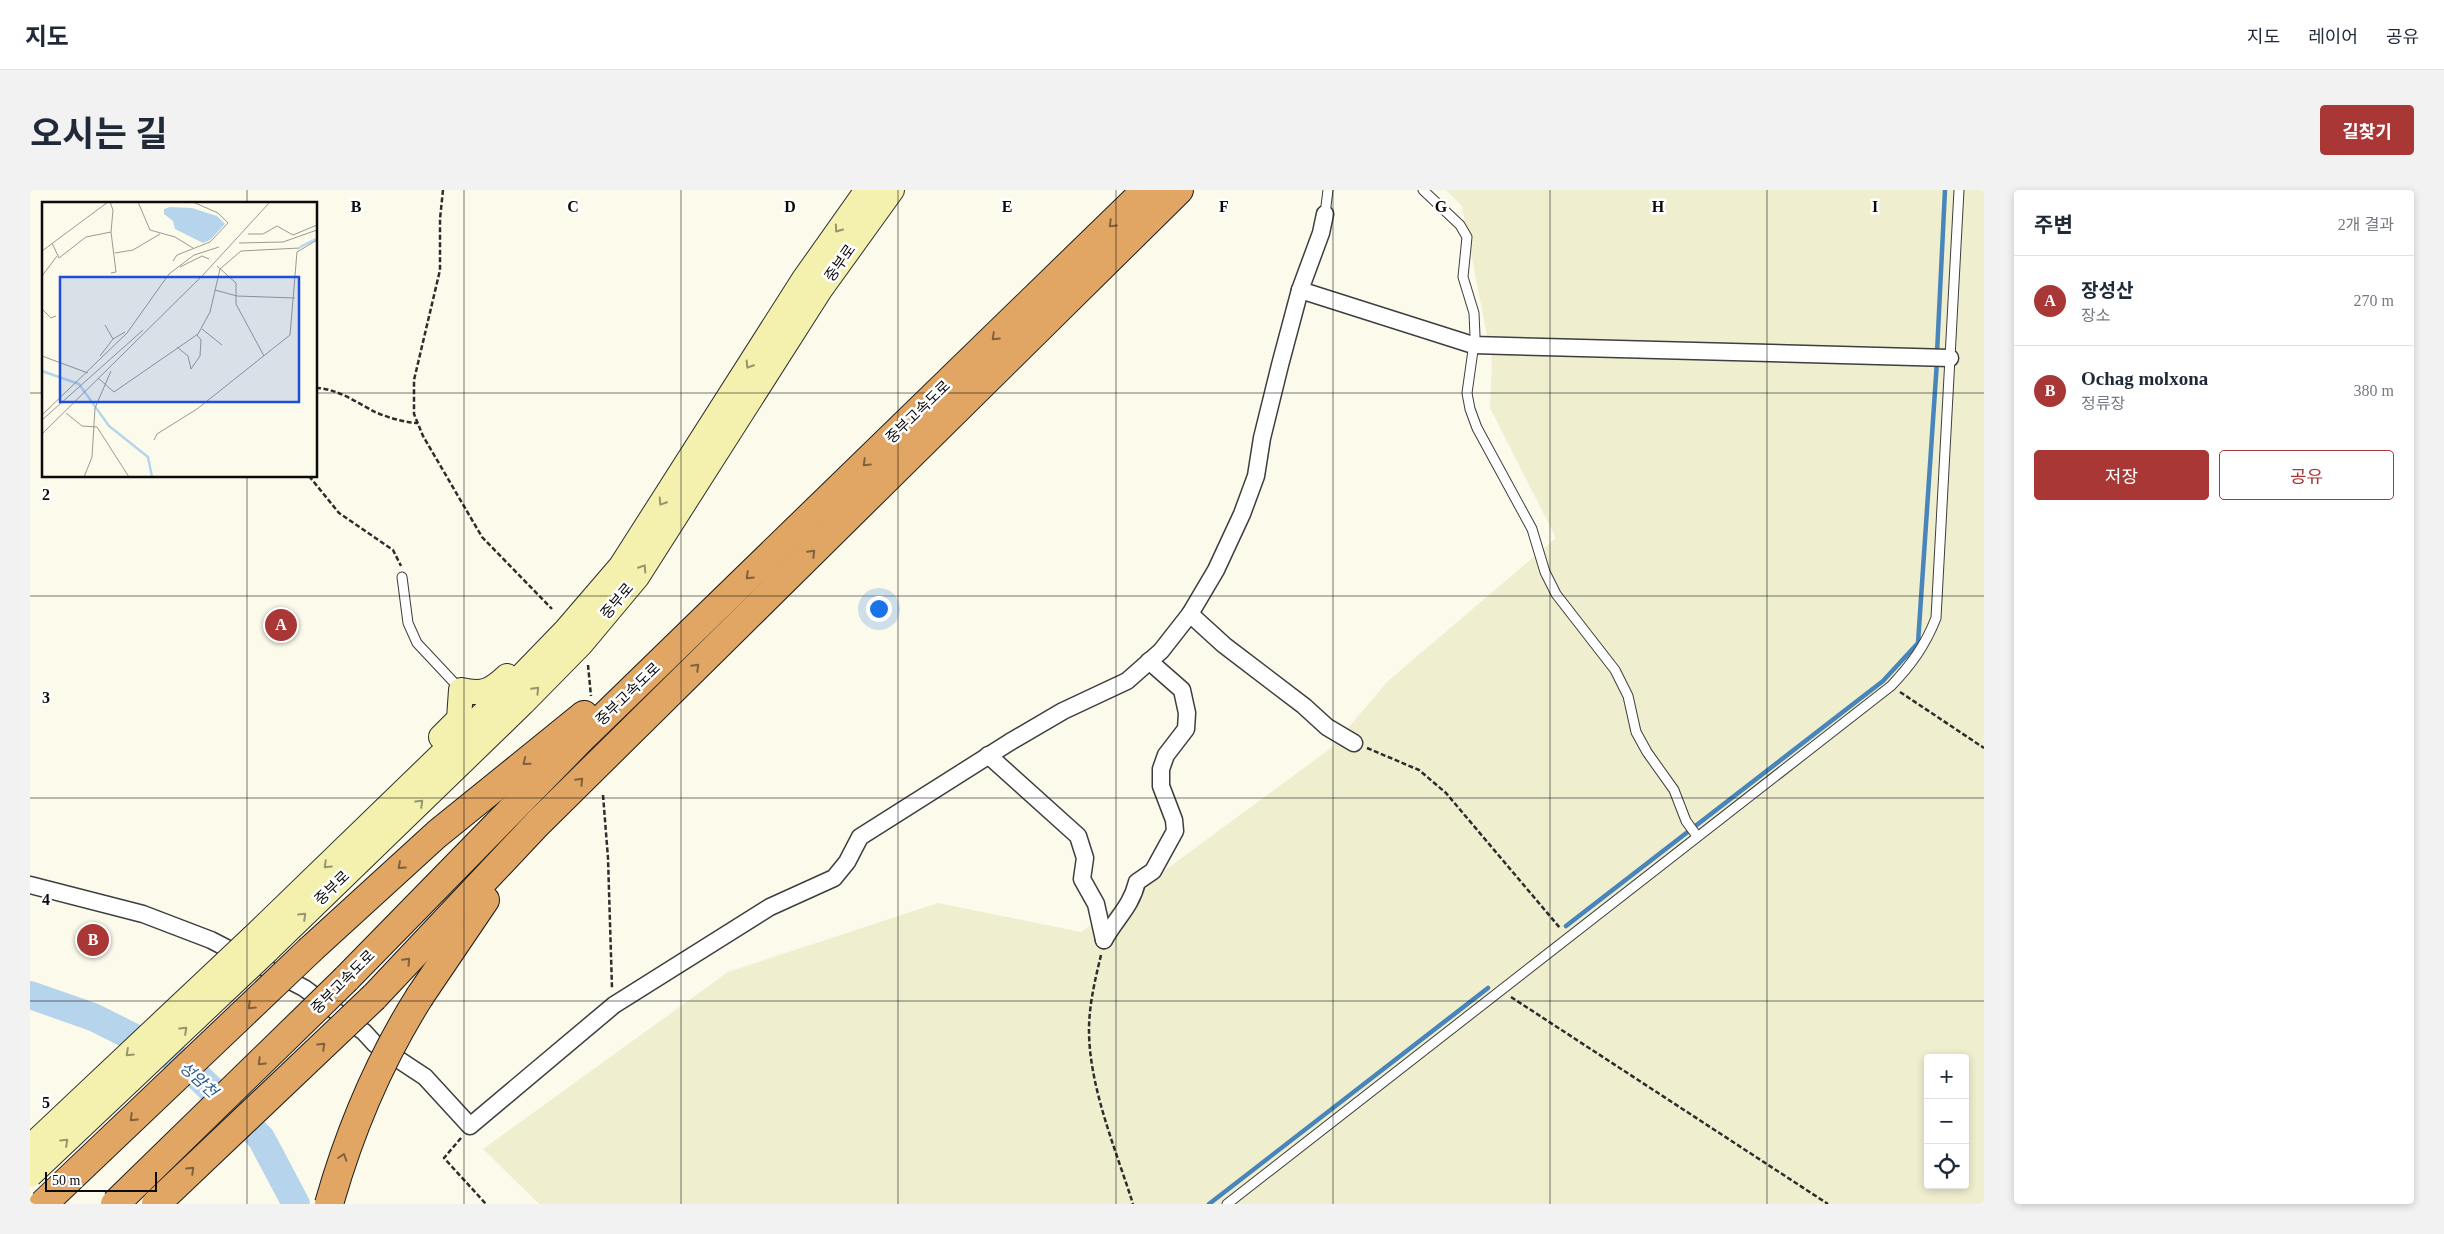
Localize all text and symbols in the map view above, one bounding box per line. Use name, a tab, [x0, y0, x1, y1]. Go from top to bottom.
text: 지도	[25, 24, 69, 50]
text: 지도	[2247, 27, 2280, 47]
text: 레이어	[2308, 27, 2358, 47]
text: 공유	[2386, 27, 2419, 47]
button: 길찾기	[2320, 105, 2414, 155]
text: 오시는 길	[30, 115, 168, 154]
text: B	[351, 198, 362, 215]
text: C	[567, 198, 579, 215]
text: D	[784, 198, 796, 215]
text: E	[1002, 198, 1012, 215]
text: F	[1219, 198, 1229, 215]
text: G	[1435, 198, 1448, 215]
text: H	[1652, 198, 1665, 215]
text: I	[1872, 198, 1878, 215]
inset map	[42, 202, 318, 478]
text: 주변	[2034, 213, 2073, 237]
text: 2개 결과	[2338, 216, 2394, 233]
one-way arrow	[1108, 218, 1117, 227]
one-way arrow	[835, 224, 844, 233]
street label: 중부로	[822, 241, 858, 285]
text: 장성산	[2081, 280, 2133, 301]
text: A	[2044, 292, 2056, 309]
text: 270 m	[2354, 292, 2394, 309]
text: 장소	[2081, 307, 2110, 324]
one-way arrow	[992, 331, 1001, 340]
one-way arrow	[746, 360, 755, 369]
text: Ochag molxona	[2081, 368, 2208, 389]
street label: 중부고속도로	[883, 377, 953, 447]
text: B	[2045, 382, 2055, 399]
text: 380 m	[2354, 382, 2394, 399]
text: 정류장	[2081, 395, 2125, 412]
button: 저장	[2034, 450, 2209, 500]
button: 공유	[2219, 450, 2394, 500]
one-way arrow	[863, 457, 872, 466]
text: 2	[42, 486, 50, 503]
one-way arrow	[658, 497, 668, 506]
one-way arrow	[806, 550, 815, 559]
one-way arrow	[637, 564, 646, 574]
one-way arrow	[746, 570, 755, 579]
street label: 중부로	[598, 580, 636, 622]
your location	[866, 596, 892, 622]
pin: A	[265, 606, 297, 644]
street label: 중부고속도로	[593, 659, 663, 729]
one-way arrow	[690, 664, 699, 673]
one-way arrow	[530, 687, 539, 696]
text: 3	[42, 689, 50, 706]
one-way arrow	[523, 756, 532, 764]
one-way arrow	[574, 778, 583, 787]
one-way arrow	[414, 800, 423, 809]
one-way arrow	[324, 859, 333, 868]
one-way arrow	[398, 860, 407, 869]
street label: 중부로	[312, 868, 352, 908]
text: 4	[42, 891, 50, 908]
one-way arrow	[297, 913, 306, 922]
pin: B	[77, 921, 109, 959]
street label: 중부고속도로	[308, 947, 378, 1017]
one-way arrow	[401, 958, 410, 967]
one-way arrow	[247, 1000, 256, 1009]
one-way arrow	[178, 1027, 187, 1036]
one-way arrow	[316, 1043, 325, 1052]
one-way arrow	[126, 1047, 135, 1056]
map controls	[1924, 1054, 1969, 1189]
button: +	[1924, 1054, 1969, 1099]
one-way arrow	[258, 1056, 267, 1065]
water label: 성암천	[177, 1058, 222, 1102]
text: 5	[42, 1094, 50, 1111]
button: −	[1924, 1099, 1969, 1144]
one-way arrow	[130, 1112, 139, 1121]
one-way arrow	[60, 1138, 69, 1147]
button: locate	[1924, 1144, 1969, 1189]
one-way arrow	[337, 1154, 347, 1162]
one-way arrow	[185, 1167, 194, 1176]
scale bar	[45, 1169, 158, 1192]
text: 50 m	[52, 1173, 80, 1188]

